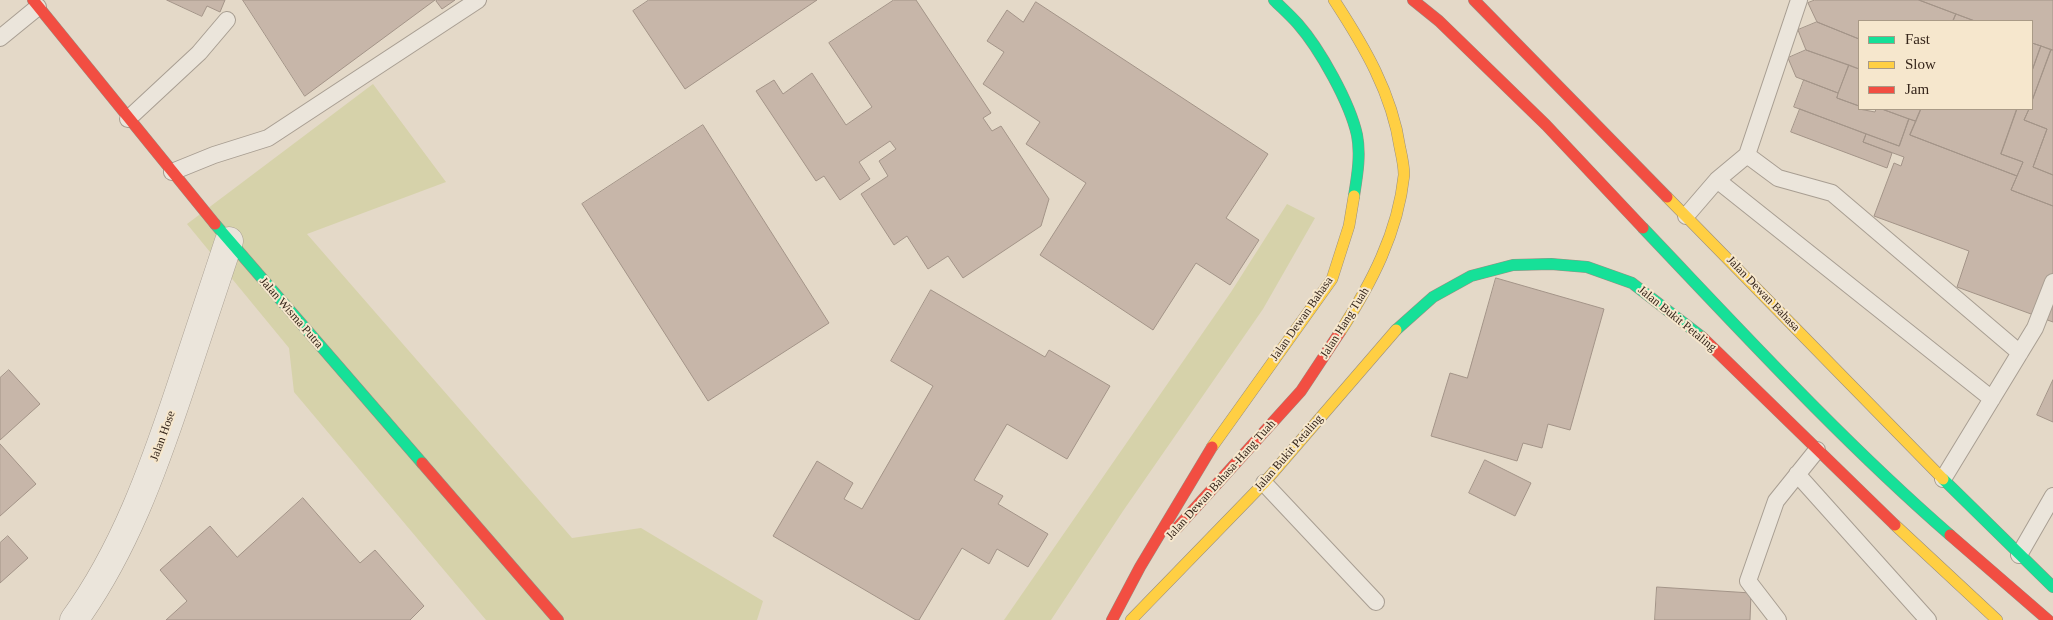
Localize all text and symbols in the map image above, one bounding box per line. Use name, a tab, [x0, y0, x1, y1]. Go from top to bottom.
legend	[1858, 20, 2033, 110]
text: Fast	[1905, 31, 1930, 47]
text: Slow	[1905, 56, 1936, 72]
text: Jam	[1905, 81, 1929, 97]
street label: Jalan Dewan Bahasa	[1723, 253, 1803, 335]
street label: Jalan Dewan Bahasa	[1268, 274, 1336, 364]
street label: Jalan Wisma Putra	[256, 275, 326, 351]
street label: Jalan Bukit Petaling	[1635, 283, 1719, 355]
street label: Jalan Hang Tuah	[1317, 285, 1373, 361]
street label: Jalan Hose	[147, 409, 179, 463]
street label: Jalan Bukit Petaling	[1252, 412, 1326, 494]
street label: Jalan Dewan Bahasa-Hang Tuah	[1163, 417, 1279, 543]

